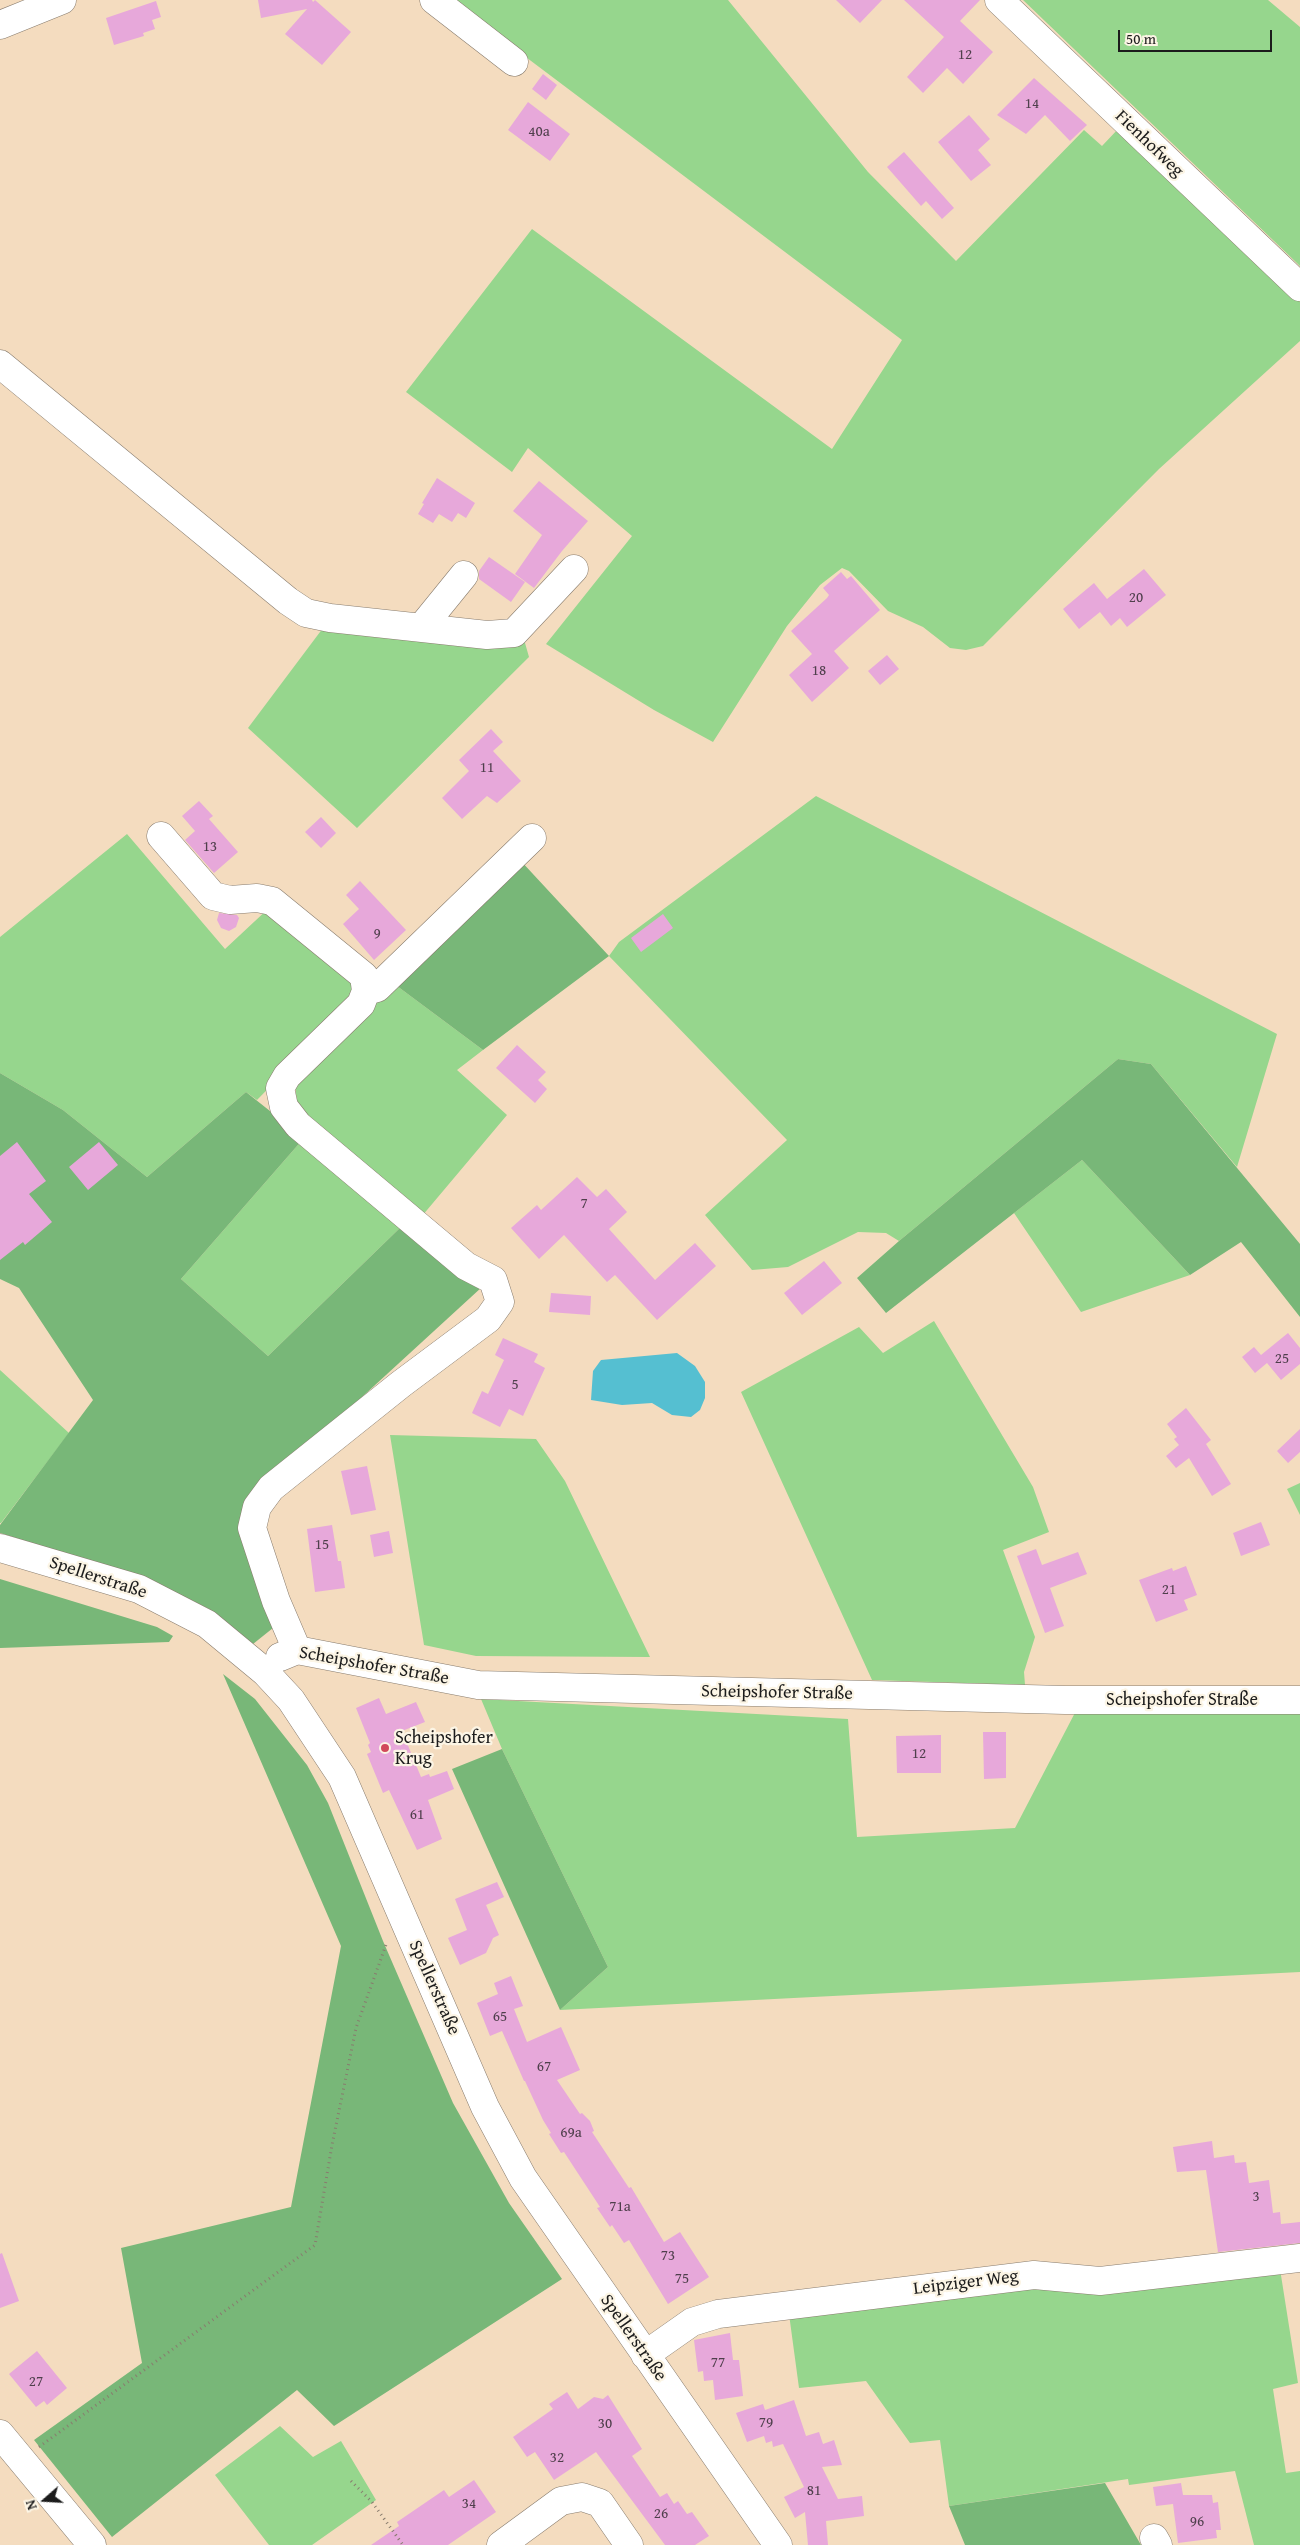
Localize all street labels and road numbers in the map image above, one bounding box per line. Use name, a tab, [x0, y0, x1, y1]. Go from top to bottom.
street label: Fienhofweg	[1110, 106, 1188, 182]
street label: Spellerstraße	[47, 1552, 149, 1604]
street label: Scheipshofer Straße	[297, 1642, 451, 1690]
street label: Scheipshofer Straße	[701, 1681, 853, 1705]
street label: Scheipshofer Straße	[1106, 1689, 1258, 1711]
street label: Spellerstraße	[404, 1937, 464, 2039]
street label: Leipziger Weg	[912, 2266, 1020, 2300]
street label: Spellerstraße	[595, 2290, 671, 2386]

